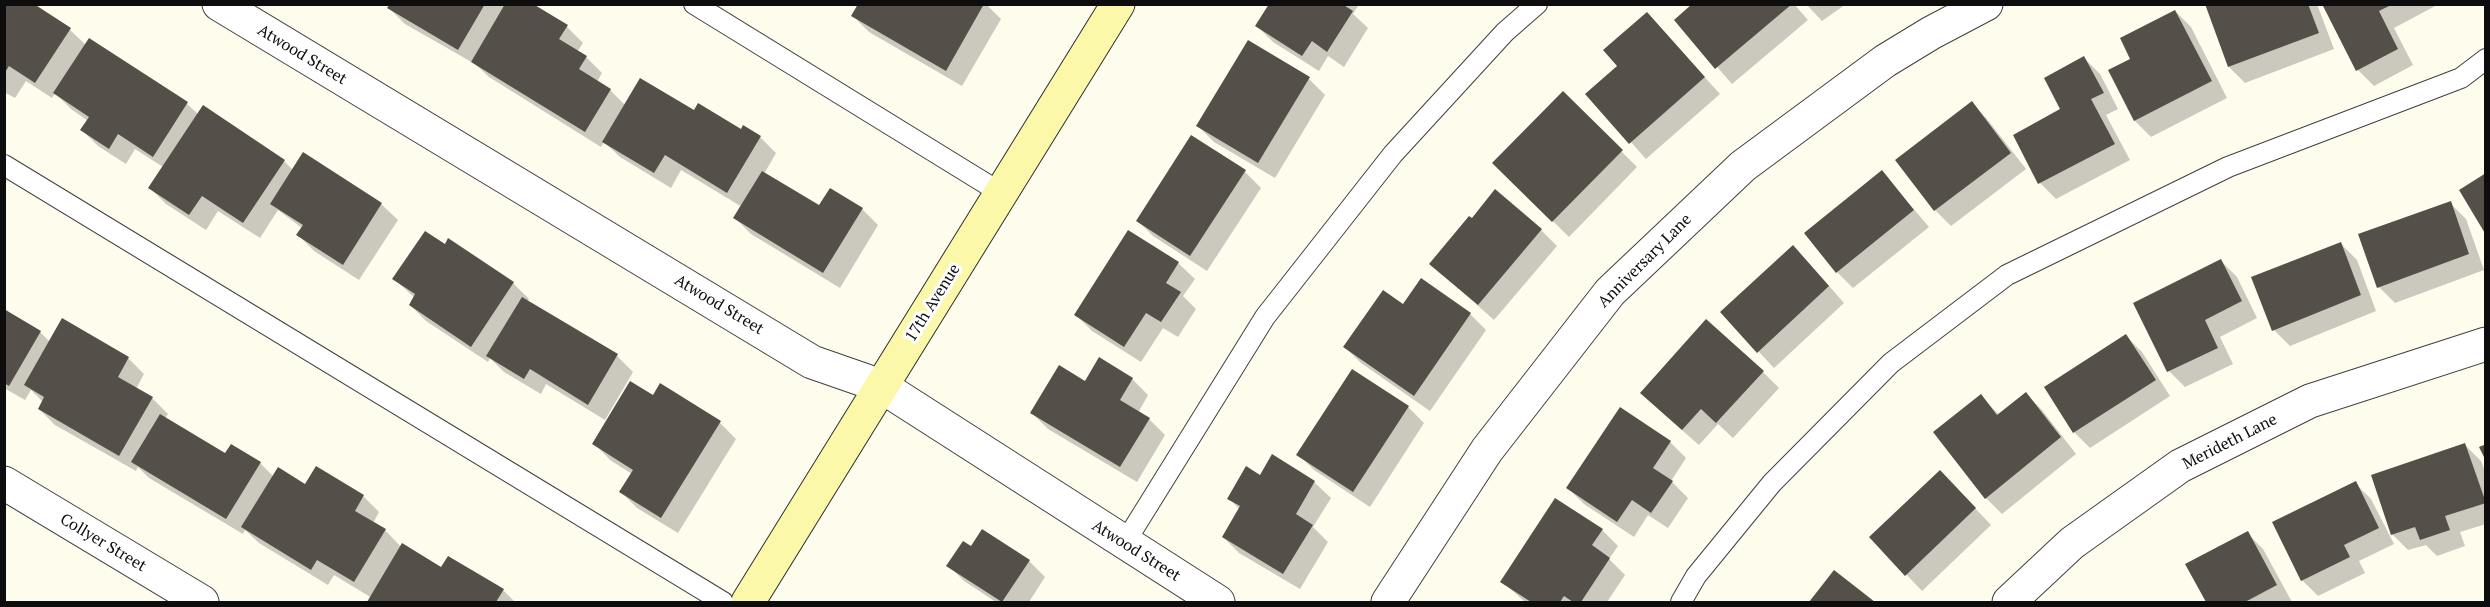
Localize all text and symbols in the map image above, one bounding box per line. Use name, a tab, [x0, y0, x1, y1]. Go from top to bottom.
street label: Atwood Street	[254, 21, 350, 89]
street label: Anniversary Lane	[1594, 210, 1696, 312]
street label: 17th Avenue	[902, 261, 964, 345]
street label: Atwood Street	[671, 271, 767, 339]
street label: Merideth Lane	[2180, 410, 2280, 474]
street label: Collyer Street	[57, 510, 149, 576]
street label: Atwood Street	[1088, 516, 1184, 586]

